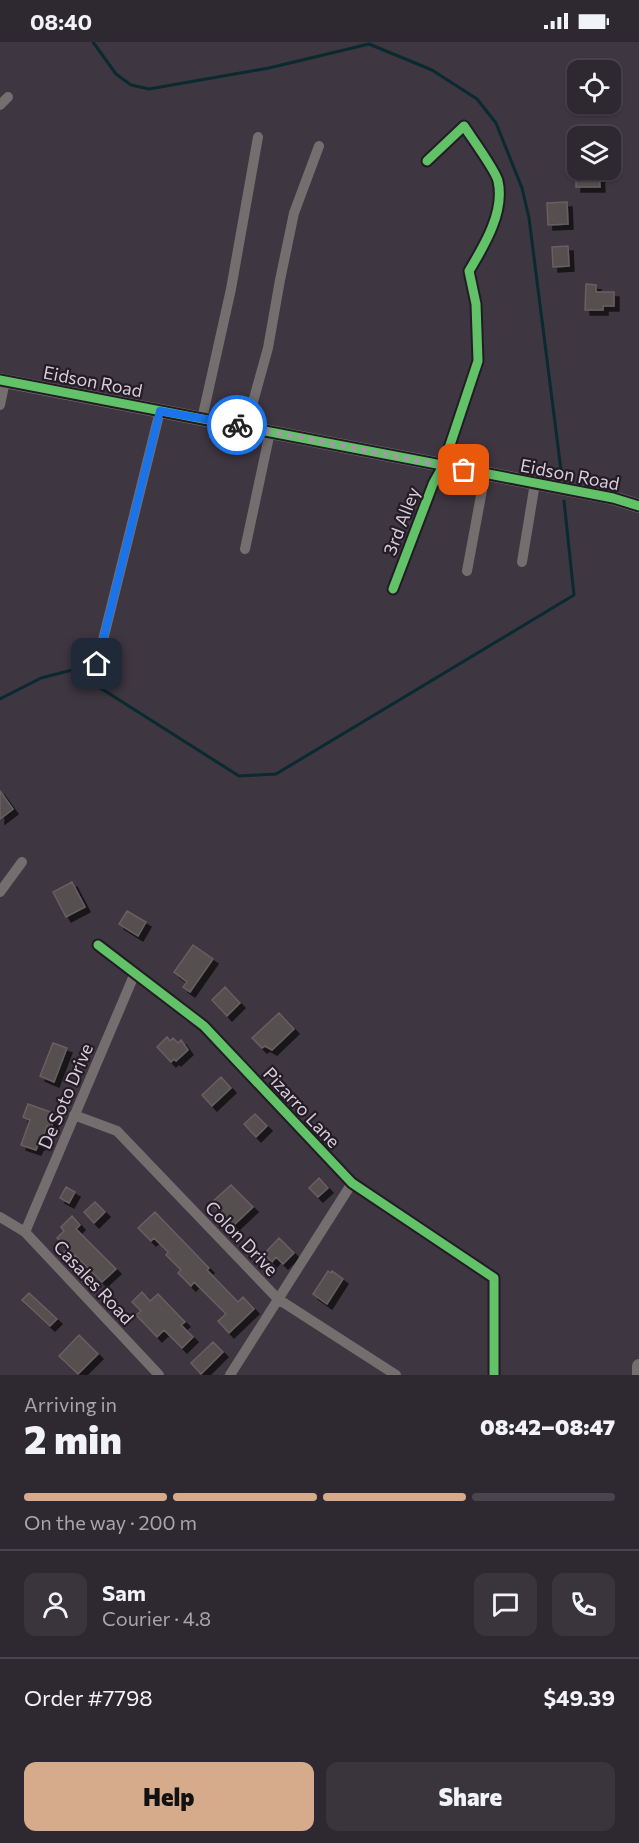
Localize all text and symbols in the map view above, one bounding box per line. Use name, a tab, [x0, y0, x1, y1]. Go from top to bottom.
text: 08:40	[30, 8, 92, 35]
map controls	[567, 60, 621, 180]
button: locate	[567, 60, 621, 114]
button: layers	[567, 126, 621, 180]
street label: Eidson Road	[42, 361, 144, 401]
courier	[207, 395, 267, 455]
icon: bike	[221, 409, 254, 442]
pin	[438, 444, 489, 495]
icon: bag	[447, 453, 480, 486]
street label: Eidson Road	[519, 454, 621, 494]
street label: 3rd Alley	[378, 484, 424, 558]
pin	[71, 638, 122, 689]
icon: home	[80, 647, 113, 680]
street label: De Soto Drive	[33, 1040, 97, 1152]
street label: Pizarro Lane	[259, 1062, 345, 1152]
street label: Colon Drive	[201, 1196, 283, 1280]
street label: Casales Road	[49, 1235, 139, 1329]
text: Arriving in	[24, 1392, 117, 1416]
text: 08:42–08:47	[480, 1413, 615, 1440]
text: 2 min	[24, 1414, 122, 1462]
text: On the way · 200 m	[24, 1510, 197, 1534]
button: person	[24, 1573, 87, 1636]
button: chat	[474, 1573, 537, 1636]
button: phone	[552, 1573, 615, 1636]
text: Sam	[102, 1579, 146, 1606]
text: Courier · 4.8	[102, 1606, 211, 1630]
text: Order #7798	[24, 1684, 153, 1711]
text: $49.39	[543, 1684, 615, 1711]
button: Help	[24, 1762, 314, 1831]
button: Share	[326, 1762, 615, 1831]

